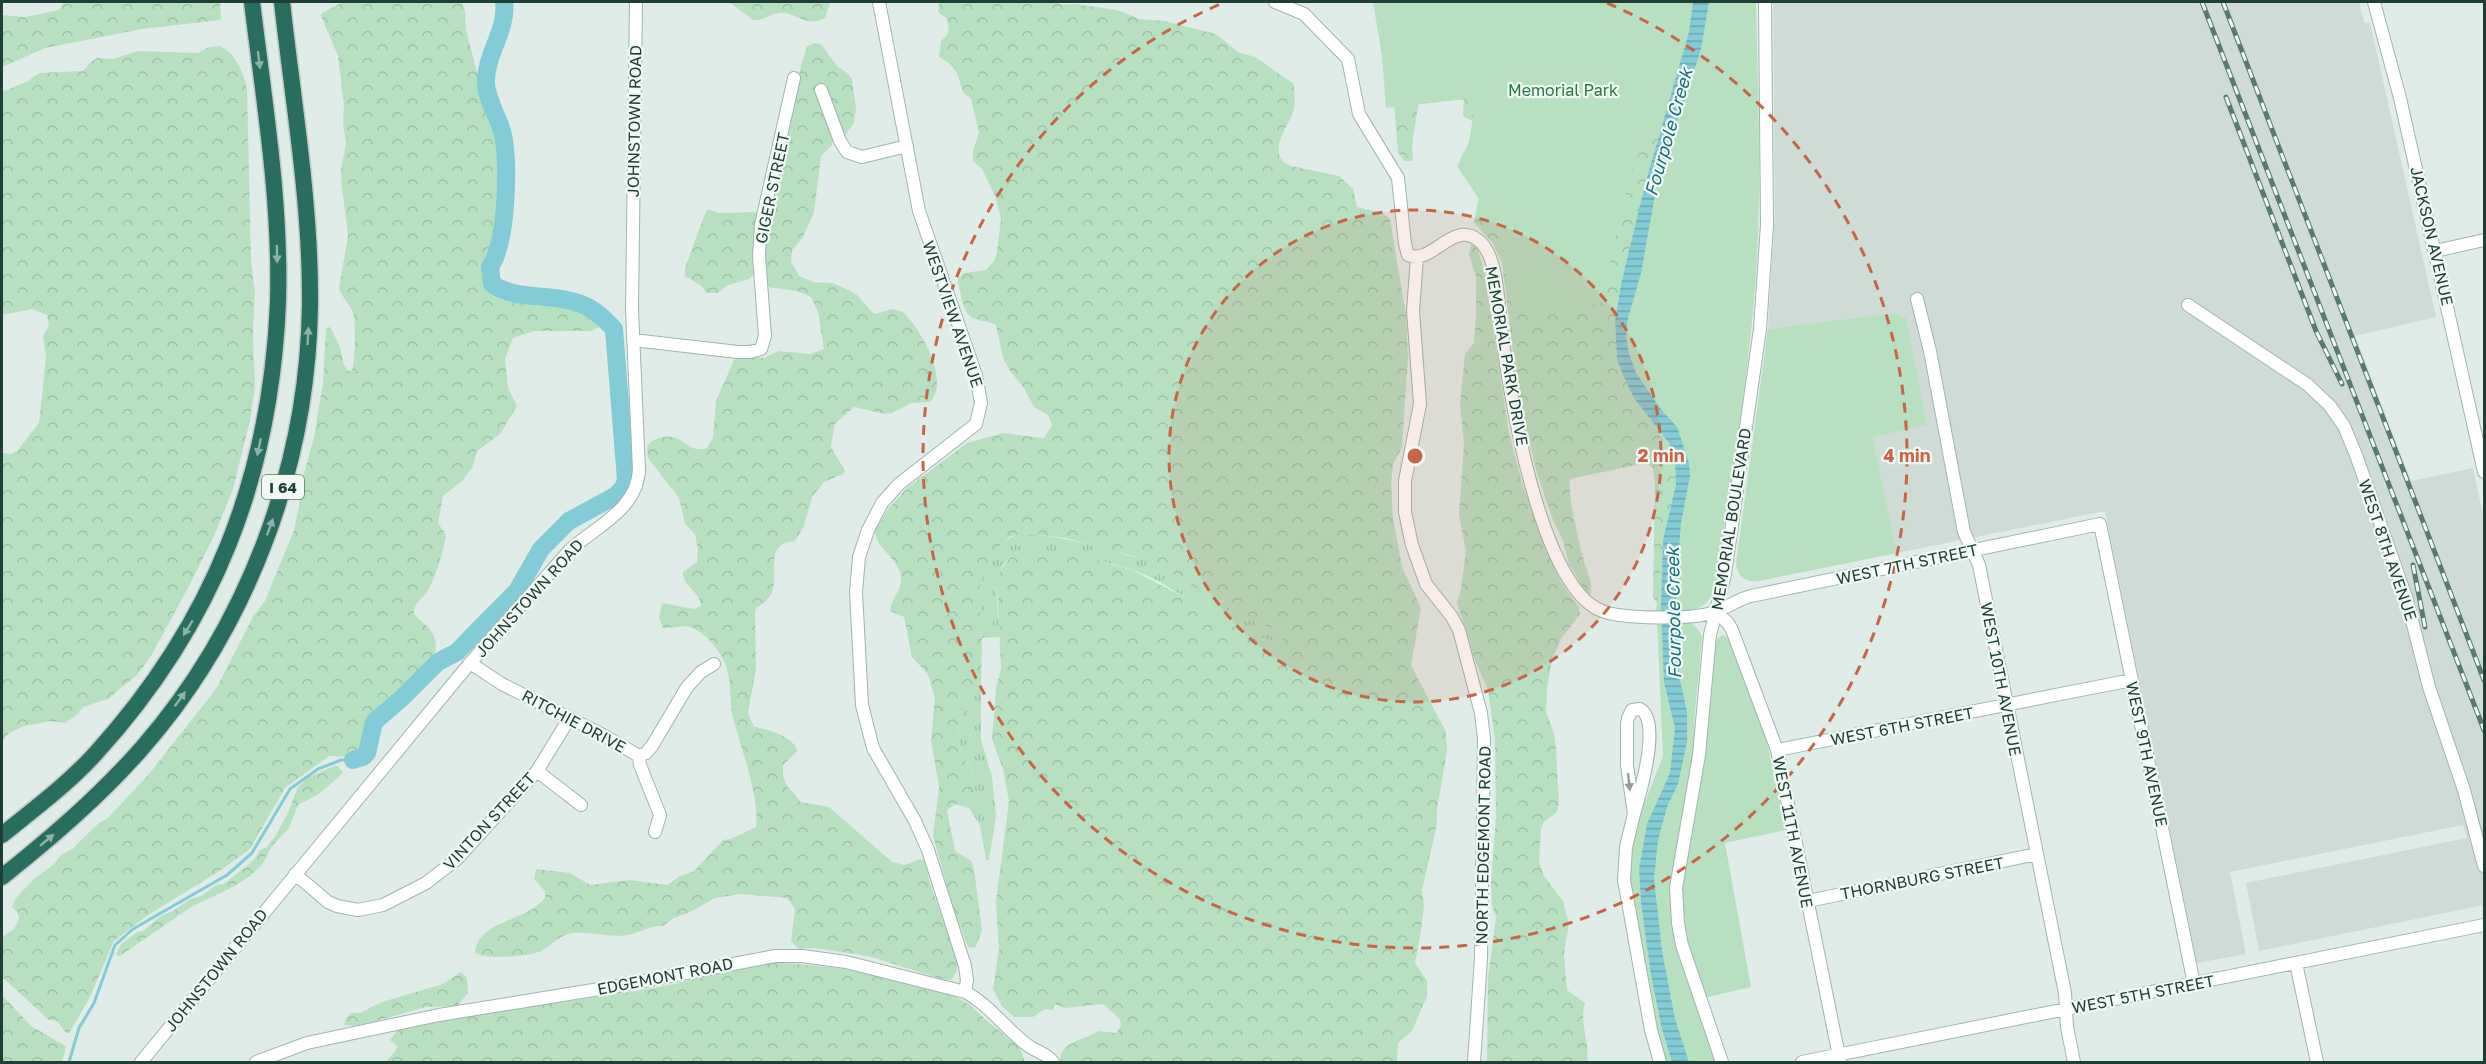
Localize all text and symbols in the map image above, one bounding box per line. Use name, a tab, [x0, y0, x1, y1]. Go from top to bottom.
street label: JOHNSTOWN ROAD	[623, 45, 645, 197]
one-way arrow	[254, 50, 264, 69]
water label: Fourpole Creek	[1639, 64, 1697, 198]
park label: Memorial Park	[1508, 80, 1618, 100]
street label: GIGER STREET	[751, 131, 794, 245]
street label: JACKSON AVENUE	[2406, 165, 2458, 307]
street label: WESTVIEW AVENUE	[919, 238, 987, 390]
one-way arrow	[272, 244, 282, 263]
street label: MEMORIAL PARK DRIVE	[1481, 264, 1533, 448]
one-way arrow	[304, 326, 313, 345]
street label: MEMORIAL BOULEVARD	[1707, 426, 1755, 612]
one-way arrow	[254, 438, 264, 456]
text: 2 min	[1637, 444, 1685, 466]
text: 4 min	[1883, 444, 1931, 466]
centre of rings	[1405, 446, 1425, 466]
road number: I 64	[262, 475, 304, 499]
street label: WEST 8TH AVENUE	[2354, 477, 2422, 623]
one-way arrow	[266, 517, 276, 535]
street label: JOHNSTOWN ROAD	[471, 535, 587, 661]
street label: WEST 7TH STREET	[1834, 539, 1980, 589]
water label: Fourpole Creek	[1661, 545, 1685, 679]
street label: WEST 10TH AVENUE	[1976, 600, 2026, 758]
one-way arrow	[183, 620, 194, 636]
street label: WEST 9TH AVENUE	[2122, 679, 2172, 829]
street label: RITCHIE DRIVE	[519, 685, 629, 757]
one-way arrow	[174, 691, 186, 706]
street label: WEST 6TH STREET	[1829, 702, 1975, 750]
street label: NORTH EDGEMONT ROAD	[1471, 745, 1495, 945]
street label: WEST 11TH AVENUE	[1768, 754, 1818, 910]
street label: VINTON STREET	[439, 768, 539, 874]
one-way arrow	[1624, 772, 1633, 791]
one-way arrow	[39, 834, 55, 847]
street label: THORNBURG STREET	[1839, 852, 2005, 904]
street label: JOHNSTOWN ROAD	[160, 905, 272, 1035]
street label: EDGEMONT ROAD	[595, 953, 735, 999]
street label: WEST 5TH STREET	[2070, 970, 2216, 1018]

